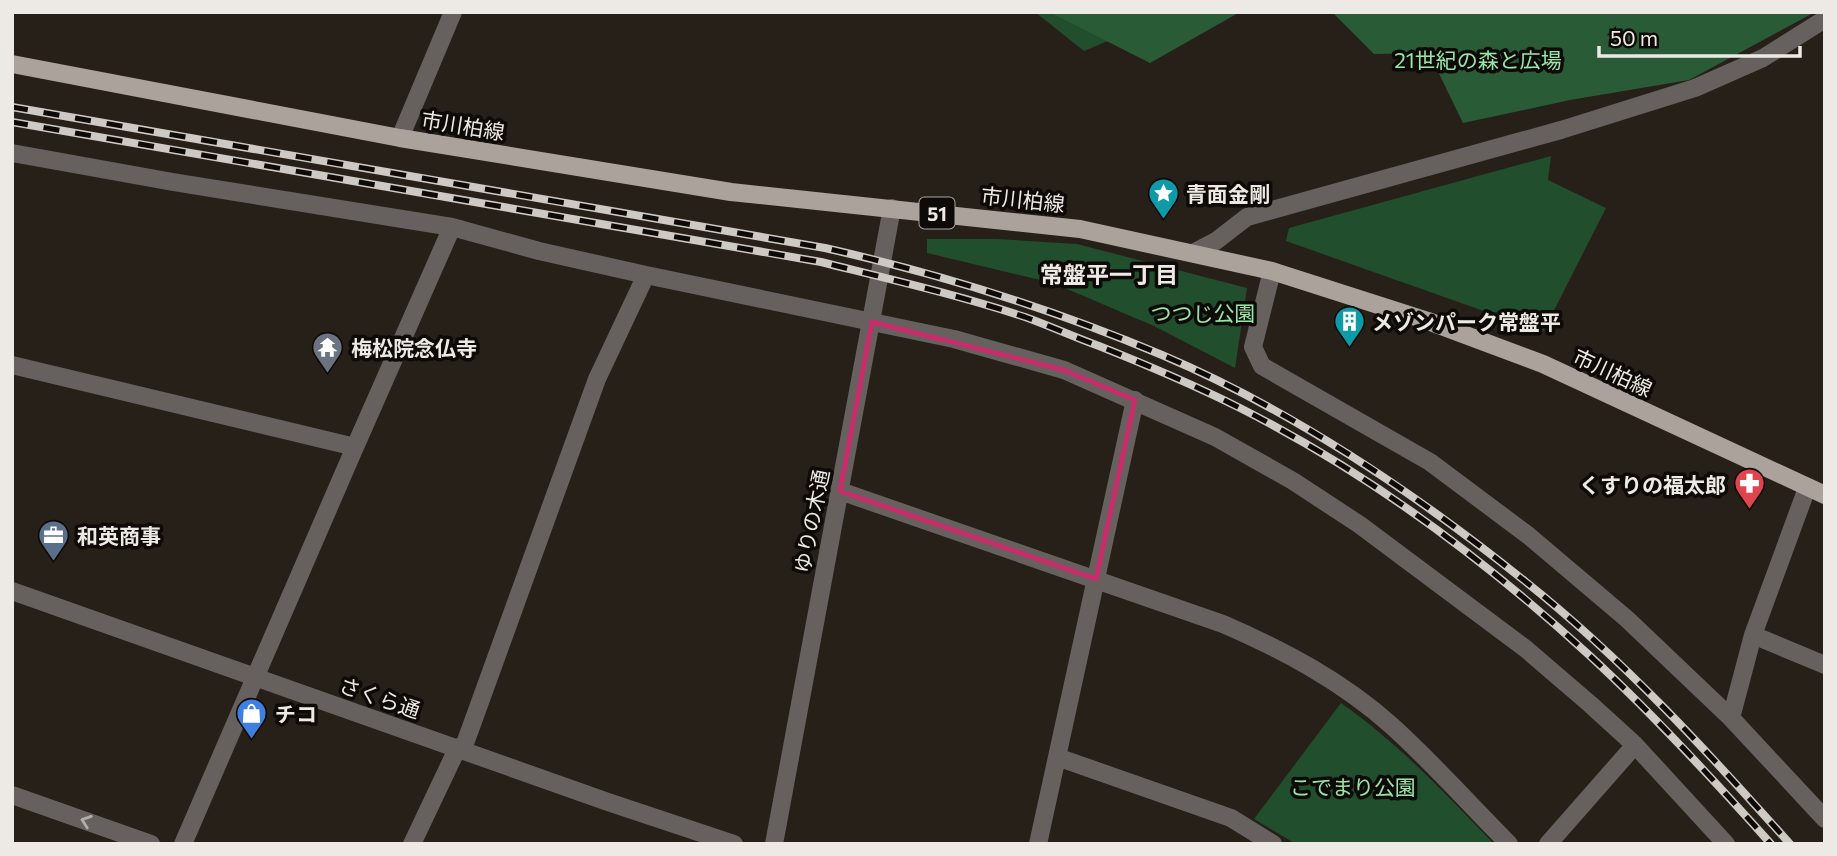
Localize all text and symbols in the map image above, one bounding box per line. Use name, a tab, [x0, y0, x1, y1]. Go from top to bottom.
scale bar	[1599, 14, 1800, 58]
text: 50 m	[1610, 25, 1658, 50]
park label: 21世紀の森と広場	[1394, 47, 1562, 72]
street label: 市川柏線	[420, 106, 506, 144]
place icon: 青面金剛	[1146, 176, 1180, 220]
place label: 青面金剛	[1186, 181, 1270, 206]
street label: 市川柏線	[980, 182, 1066, 216]
road number: 51	[920, 197, 954, 228]
district label: 常盤平一丁目	[1040, 260, 1178, 288]
park label: つつじ公園	[1151, 300, 1256, 325]
building icon: メゾンパーク常盤平	[1332, 304, 1366, 348]
place label: メゾンパーク常盤平	[1372, 309, 1561, 334]
temple icon: 梅松院念仏寺	[311, 330, 345, 374]
place label: 梅松院念仏寺	[351, 335, 477, 360]
street label: 市川柏線	[1570, 343, 1656, 401]
street label: ゆりの木通	[789, 467, 833, 575]
pharmacy icon: くすりの福太郎	[1732, 467, 1766, 511]
place label: くすりの福太郎	[1579, 472, 1726, 497]
office icon: 和英商事	[37, 518, 71, 562]
place label: 和英商事	[77, 523, 161, 548]
street label: さくら通	[336, 672, 424, 722]
shop icon: チコ	[235, 696, 269, 740]
place label: チコ	[275, 701, 317, 726]
park label: こでまり公園	[1290, 774, 1416, 799]
one-way arrow	[81, 815, 93, 829]

